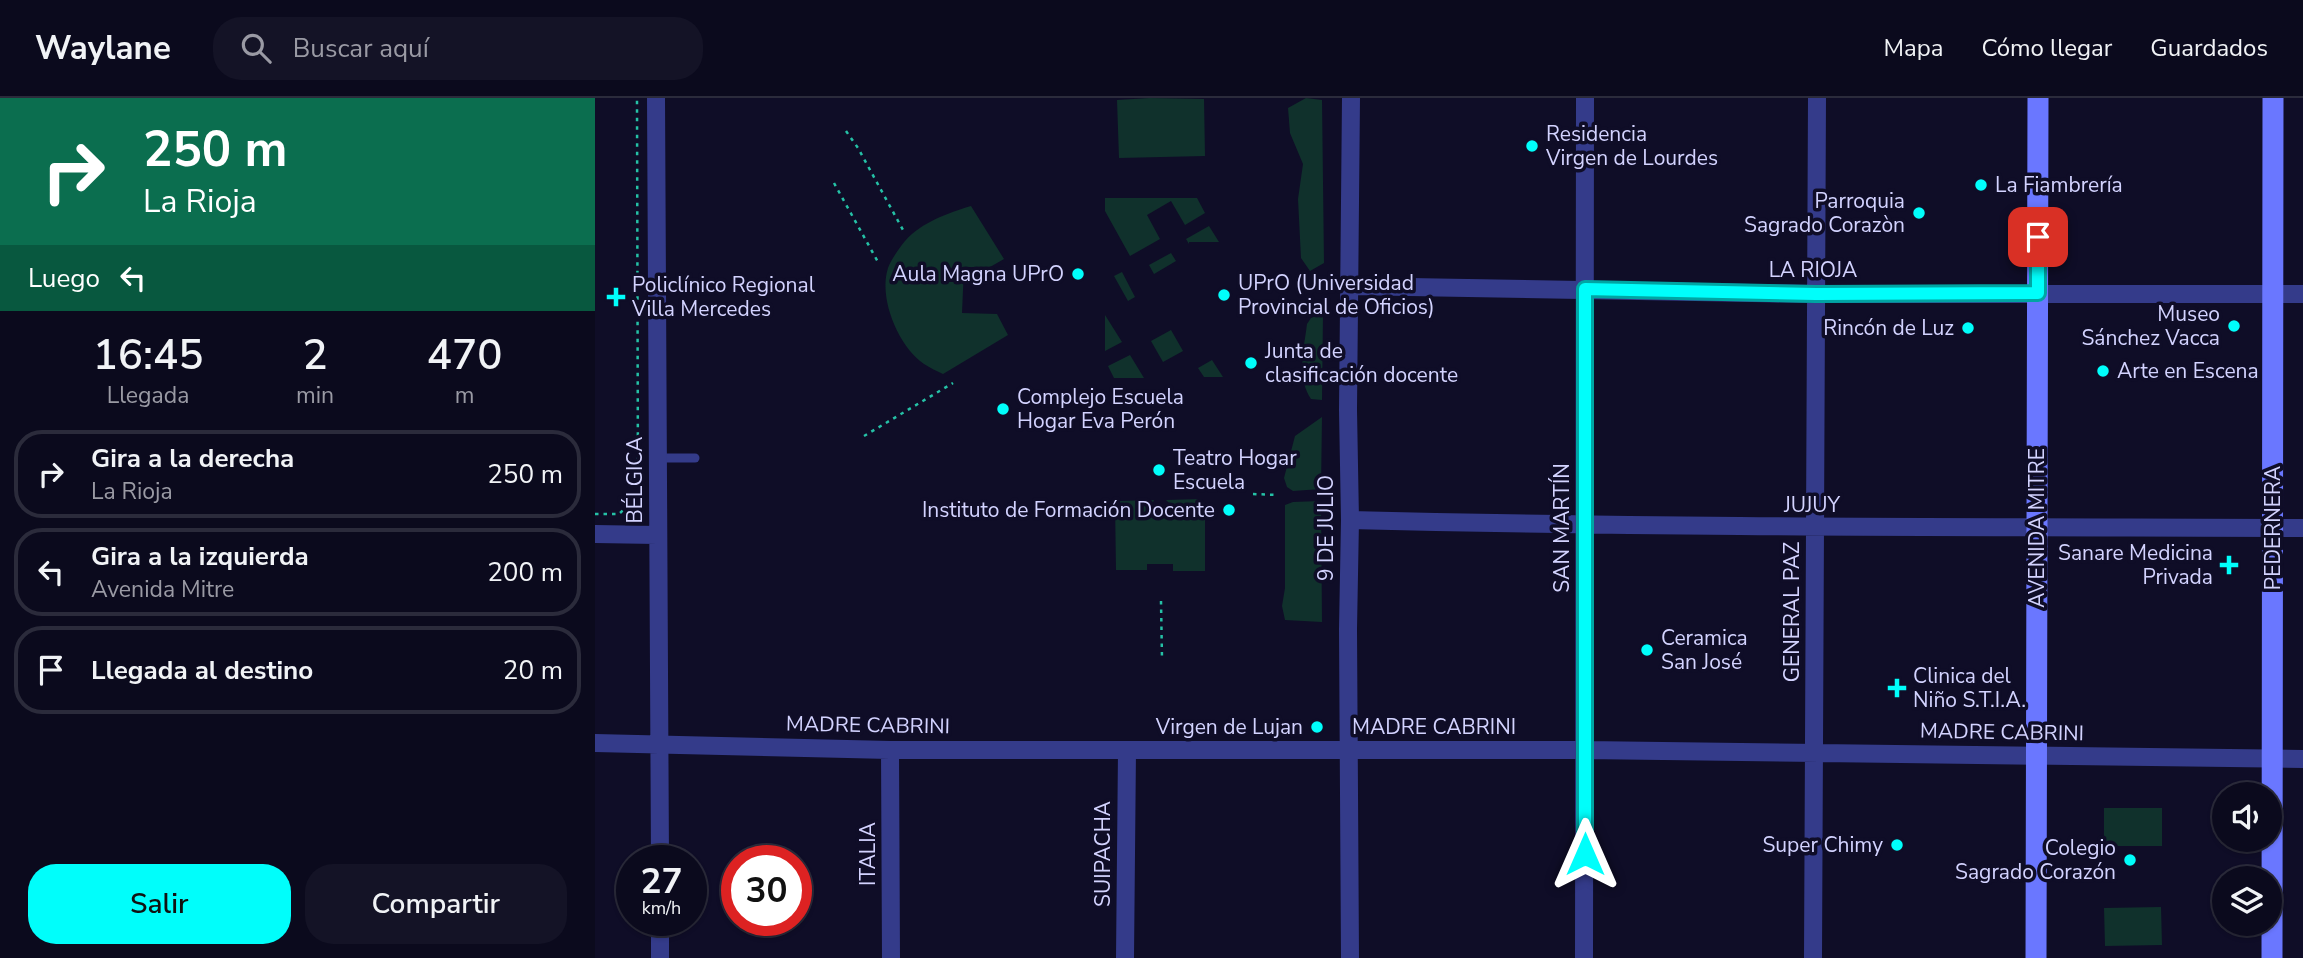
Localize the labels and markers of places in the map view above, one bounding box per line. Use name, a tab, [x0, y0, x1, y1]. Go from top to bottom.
place label: Residencia Virgen de Lourdes	[1545, 120, 1718, 172]
marker: Residencia Virgen de Lourdes	[1524, 138, 1540, 154]
place label: La Fiambrería	[1995, 171, 2123, 199]
marker: La Fiambrería	[1973, 177, 1989, 193]
place label: Parroquia Sagrado Corazòn	[1744, 187, 1905, 239]
marker: Parroquia Sagrado Corazòn	[1911, 205, 1927, 221]
pin	[2008, 207, 2068, 267]
place label: Aula Magna UPrO	[892, 260, 1064, 288]
marker: Aula Magna UPrO	[1070, 266, 1086, 282]
place label: UPrO (Universidad Provincial de Oficios)	[1238, 269, 1435, 321]
place label: Policlínico Regional Villa Mercedes	[631, 271, 816, 323]
marker: Policlínico Regional Villa Mercedes	[606, 287, 626, 307]
marker: UPrO (Universidad Provincial de Oficios)	[1216, 287, 1232, 303]
place label: Museo Sánchez Vacca	[2081, 300, 2220, 352]
place label: Rincón de Luz	[1823, 314, 1954, 342]
marker: Museo Sánchez Vacca	[2226, 318, 2242, 334]
marker: Rincón de Luz	[1960, 320, 1976, 336]
place label: Junta de clasificación docente	[1264, 337, 1458, 389]
marker: Junta de clasificación docente	[1243, 355, 1259, 371]
place label: Arte en Escena	[2117, 357, 2259, 385]
marker: Arte en Escena	[2095, 363, 2111, 379]
place label: Complejo Escuela Hogar Eva Perón	[1017, 383, 1184, 435]
marker: Complejo Escuela Hogar Eva Perón	[995, 401, 1011, 417]
place label: Teatro Hogar Escuela	[1173, 444, 1297, 496]
marker: Teatro Hogar Escuela	[1151, 462, 1167, 478]
place label: Instituto de Formación Docente	[922, 496, 1215, 524]
marker: Instituto de Formación Docente	[1221, 502, 1237, 518]
place label: Sanare Medicina Privada	[2058, 539, 2213, 591]
marker: Sanare Medicina Privada	[2219, 555, 2239, 575]
place label: Ceramica San José	[1661, 624, 1748, 676]
marker: Ceramica San José	[1639, 642, 1655, 658]
place label: Clinica del Niño S.T.I.A.	[1913, 662, 2026, 714]
marker: Clinica del Niño S.T.I.A.	[1887, 678, 1907, 698]
place label: Virgen de Lujan	[1155, 713, 1303, 741]
marker: Virgen de Lujan	[1309, 719, 1325, 735]
place label: Super Chimy	[1762, 831, 1883, 859]
place label: Colegio Sagrado Corazón	[1955, 834, 2116, 886]
marker: Super Chimy	[1889, 837, 1905, 853]
marker: Colegio Sagrado Corazón	[2122, 852, 2138, 868]

